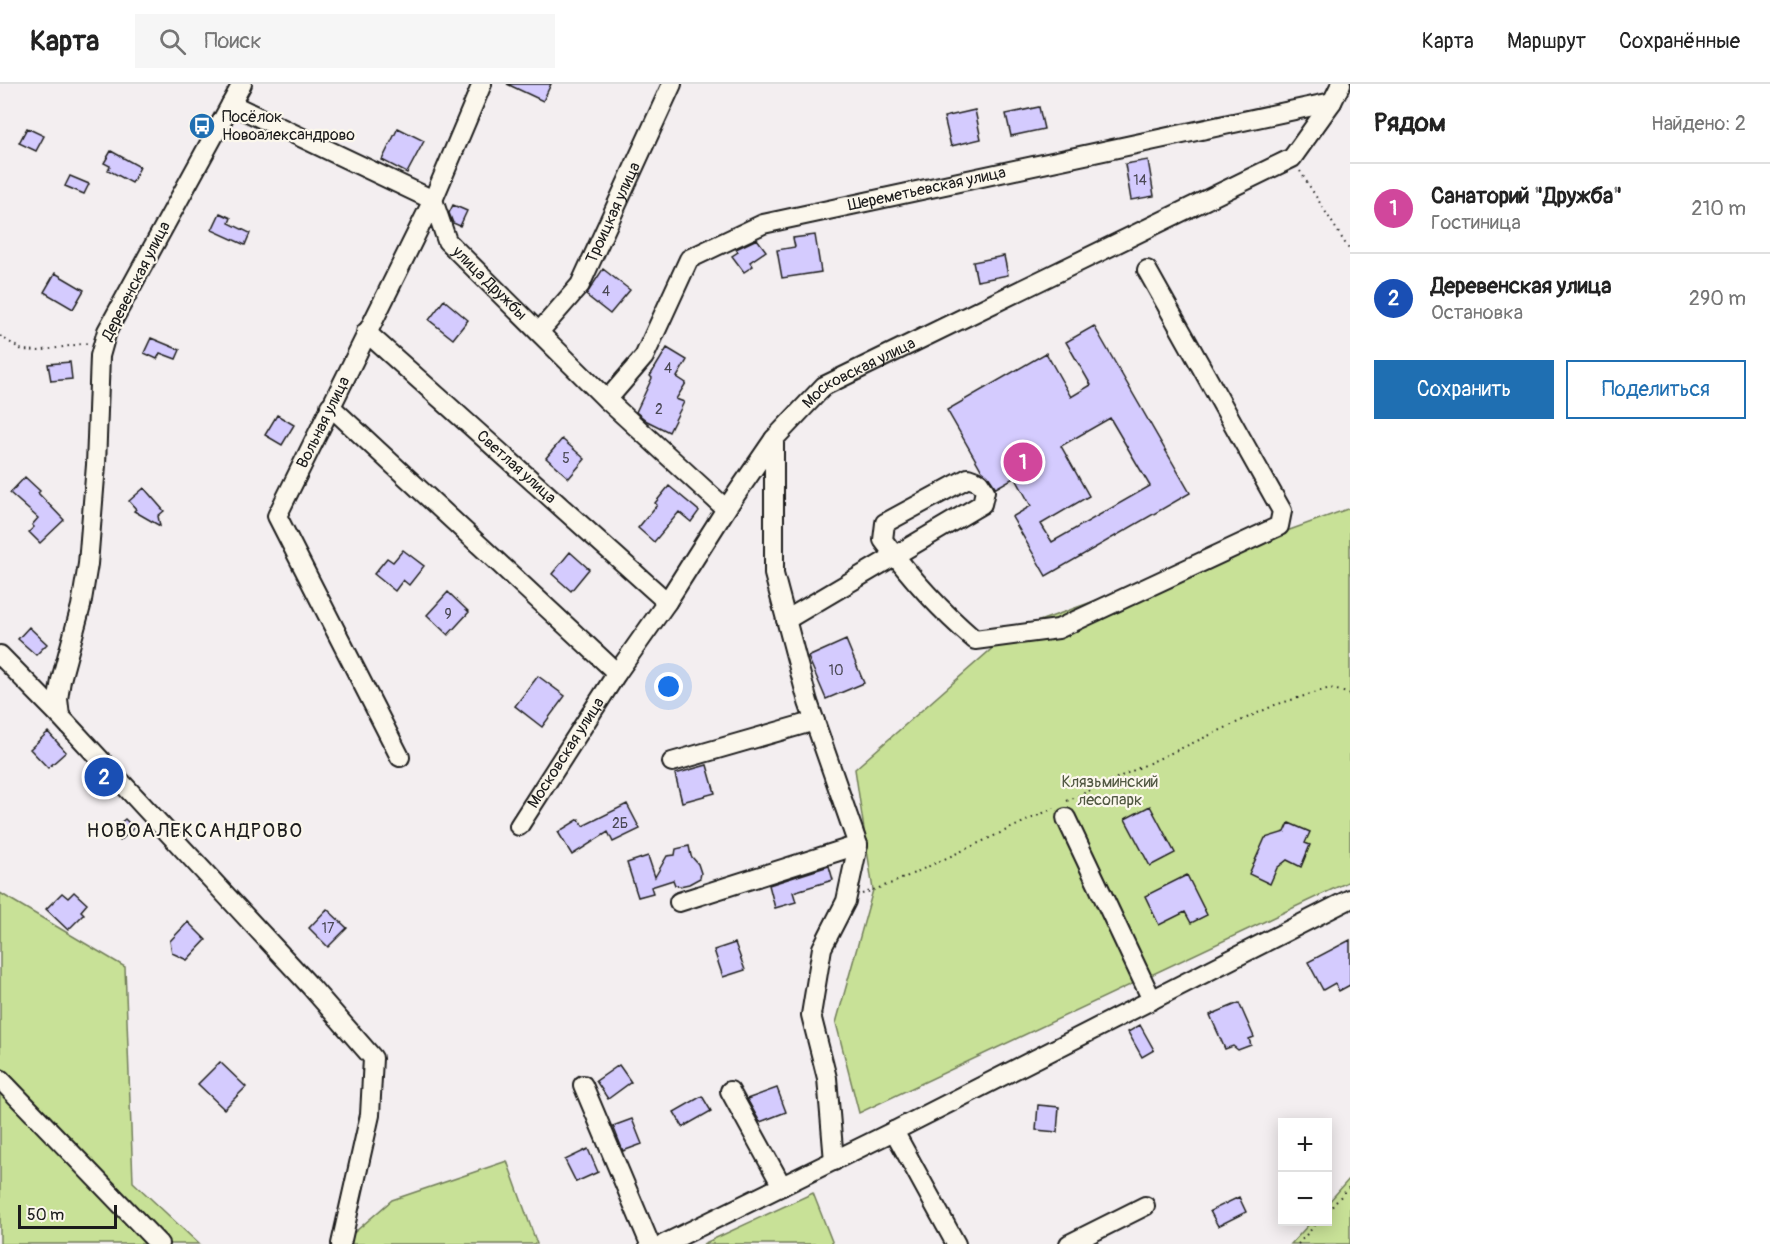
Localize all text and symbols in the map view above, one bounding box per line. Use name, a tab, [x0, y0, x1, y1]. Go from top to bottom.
search box	[135, 14, 555, 68]
text: Карта	[30, 24, 99, 59]
icon: search	[156, 25, 189, 58]
text: Поиск	[204, 27, 262, 55]
text: Карта	[1422, 28, 1474, 55]
text: Маршрут	[1507, 28, 1586, 55]
text: Сохранённые	[1619, 28, 1740, 55]
place label: Посёлок Новоалександрово	[222, 107, 355, 145]
text: Рядом	[1374, 107, 1446, 139]
bus stop icon: Посёлок Новоалександрово	[187, 111, 217, 141]
text: Найдено: 2	[1651, 111, 1746, 136]
street label: Троицкая улица	[581, 159, 645, 266]
street label: Шереметьевская улица	[846, 162, 1008, 216]
house number: 14	[1133, 172, 1147, 189]
text: Санаторий "Дружба"	[1431, 182, 1622, 210]
text: 1	[1390, 196, 1397, 221]
text: 210 m	[1691, 196, 1746, 221]
text: Гостиница	[1431, 210, 1521, 235]
street label: Деревенская улица	[97, 218, 175, 345]
street label: улица Дружбы	[447, 241, 531, 325]
text: Деревенская улица	[1431, 272, 1612, 300]
house number: 4	[602, 283, 610, 300]
text: 2	[1388, 286, 1399, 311]
text: 290 m	[1689, 286, 1746, 311]
text: Остановка	[1431, 300, 1523, 325]
street label: Московская улица	[798, 333, 919, 413]
house number: 4	[664, 360, 672, 377]
button: Сохранить	[1374, 360, 1554, 419]
button: Поделиться	[1566, 360, 1746, 419]
street label: Вольная улица	[292, 373, 354, 472]
house number: 2	[655, 401, 663, 418]
street label: Светлая улица	[472, 426, 560, 508]
pin: 1	[1004, 440, 1042, 484]
house number: 5	[562, 450, 570, 467]
house number: 9	[444, 606, 452, 623]
house number: 10	[828, 662, 844, 679]
your location	[654, 672, 683, 701]
street label: Московская улица	[523, 694, 609, 812]
pin: 2	[84, 754, 124, 800]
park label: Клязьминский лесопарк	[1061, 772, 1159, 810]
house number: 2Б	[612, 815, 628, 832]
district label: НОВОАЛЕКСАНДРОВО	[87, 818, 303, 843]
house number: 17	[322, 920, 335, 937]
map controls	[1278, 1118, 1332, 1226]
button: +	[1278, 1118, 1332, 1172]
button: −	[1278, 1172, 1332, 1226]
scale bar	[18, 1202, 117, 1230]
text: 50 m	[27, 1205, 64, 1225]

